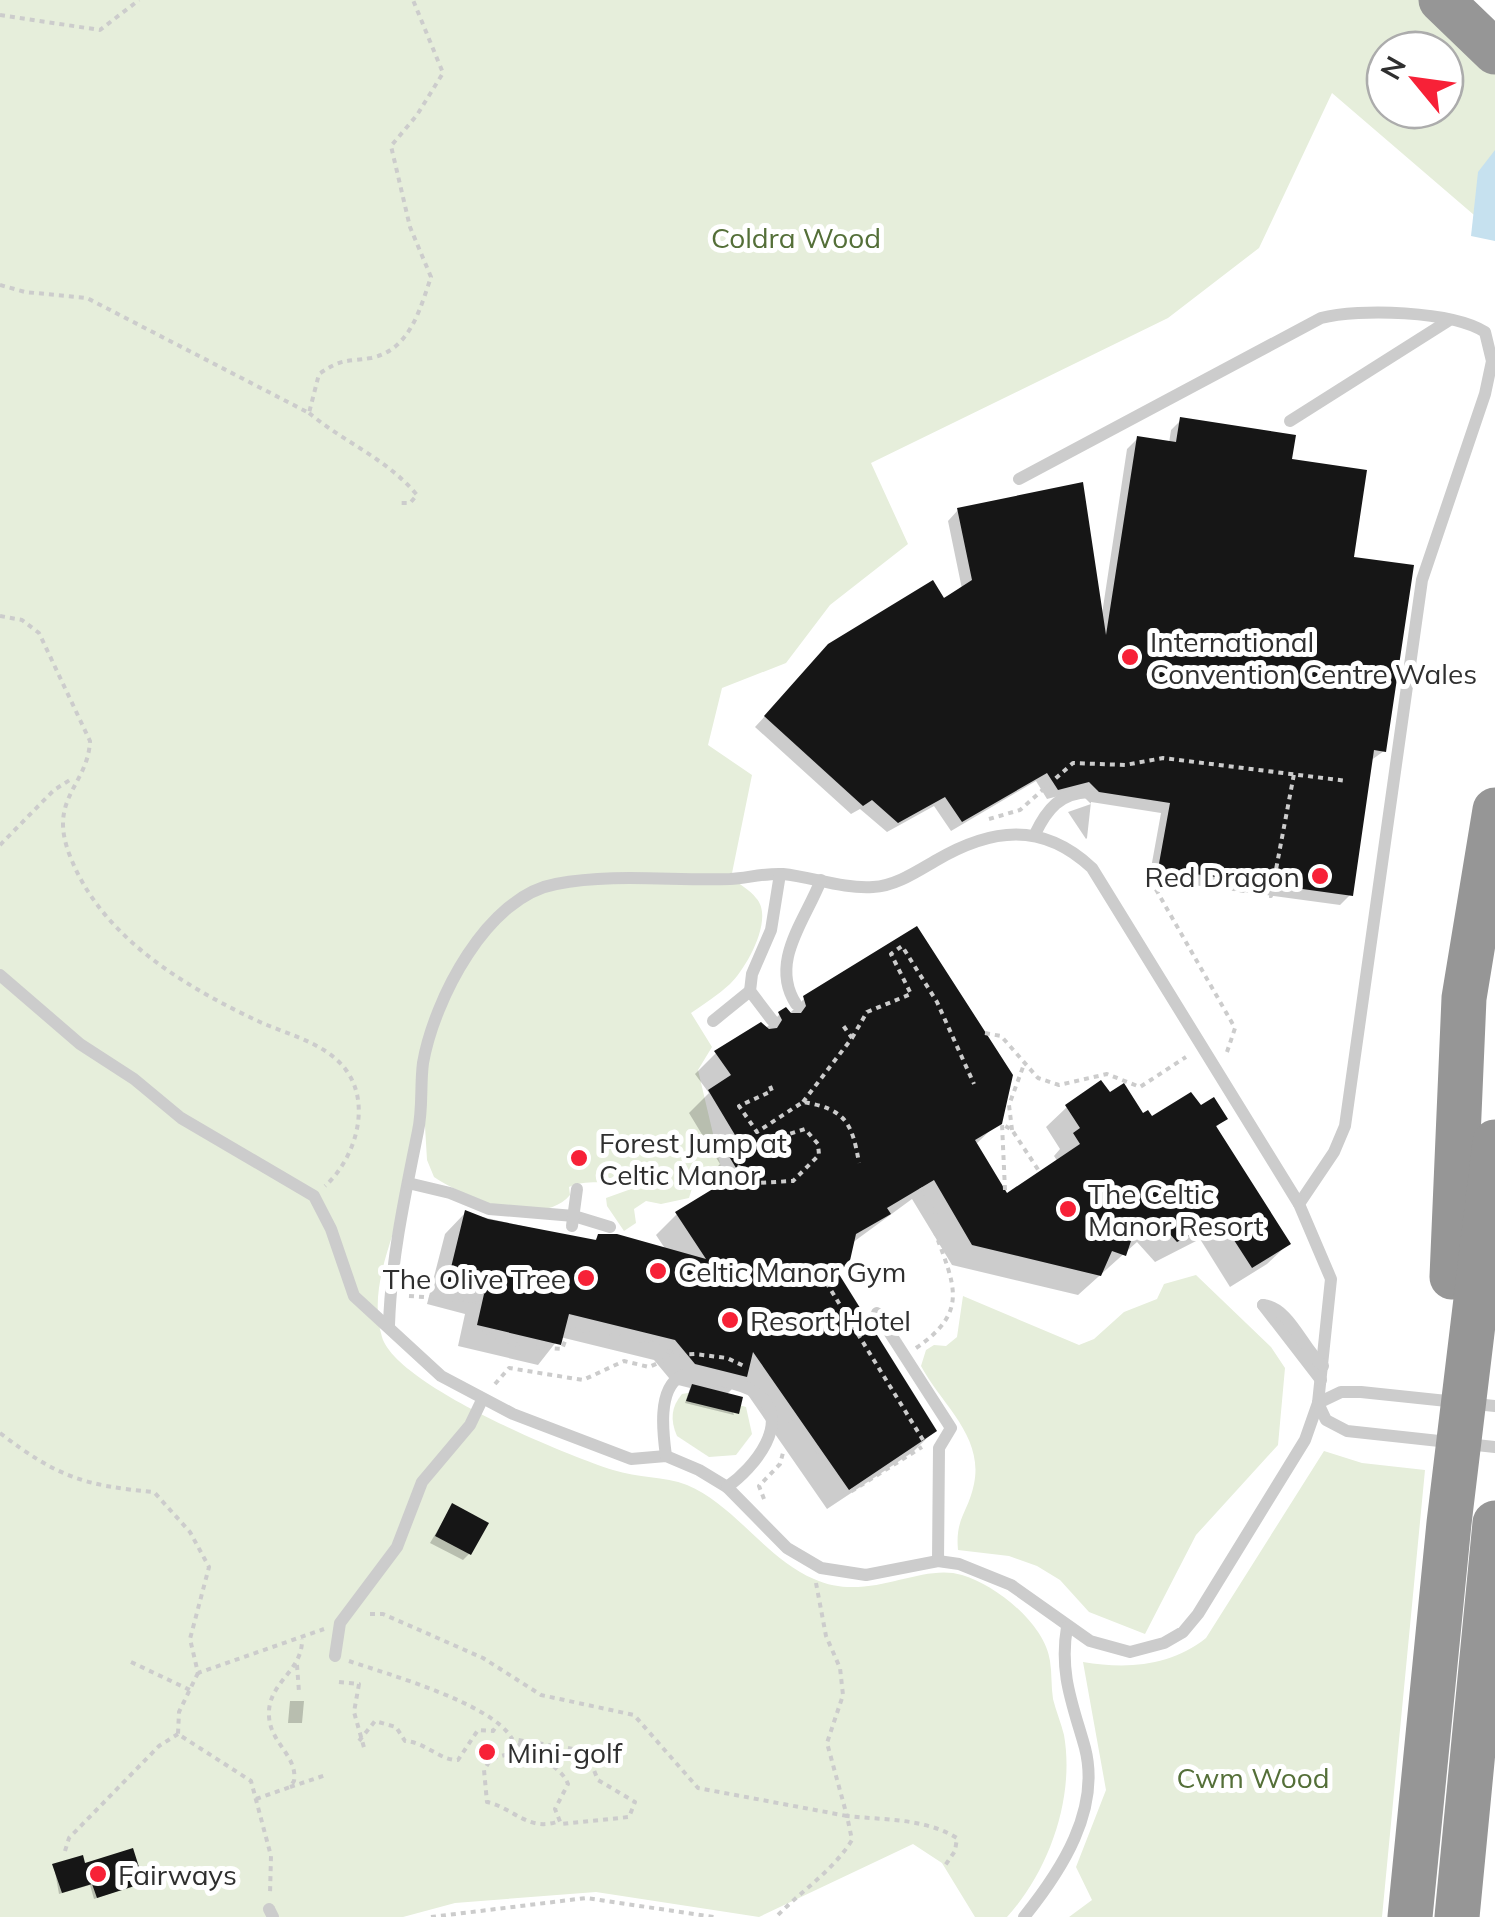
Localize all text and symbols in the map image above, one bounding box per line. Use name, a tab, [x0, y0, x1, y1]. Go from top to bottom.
north arrow	[1365, 30, 1465, 130]
text: N	[1372, 50, 1413, 85]
park label: Coldra Wood	[711, 220, 881, 255]
place label: International Convention Centre Wales	[1150, 624, 1477, 691]
marker: International Convention Centre Wales	[1119, 646, 1141, 668]
place label: Red Dragon	[1145, 859, 1300, 894]
marker: Red Dragon	[1309, 865, 1331, 887]
place label: Forest Jump at Celtic Manor	[599, 1125, 787, 1192]
marker: Forest Jump at Celtic Manor	[568, 1147, 590, 1169]
place label: The Celtic Manor Resort	[1088, 1176, 1264, 1243]
marker: The Celtic Manor Resort	[1057, 1198, 1079, 1220]
place label: Celtic Manor Gym	[678, 1254, 906, 1289]
marker: Celtic Manor Gym	[647, 1260, 669, 1282]
place label: The Olive Tree	[383, 1261, 566, 1296]
marker: The Olive Tree	[575, 1267, 597, 1289]
place label: Resort Hotel	[750, 1303, 911, 1338]
marker: Resort Hotel	[719, 1309, 741, 1331]
place label: Mini-golf	[507, 1735, 623, 1770]
marker: Mini-golf	[476, 1741, 498, 1763]
park label: Cwm Wood	[1176, 1760, 1330, 1795]
place label: Fairways	[118, 1857, 237, 1892]
marker: Fairways	[87, 1863, 109, 1885]

